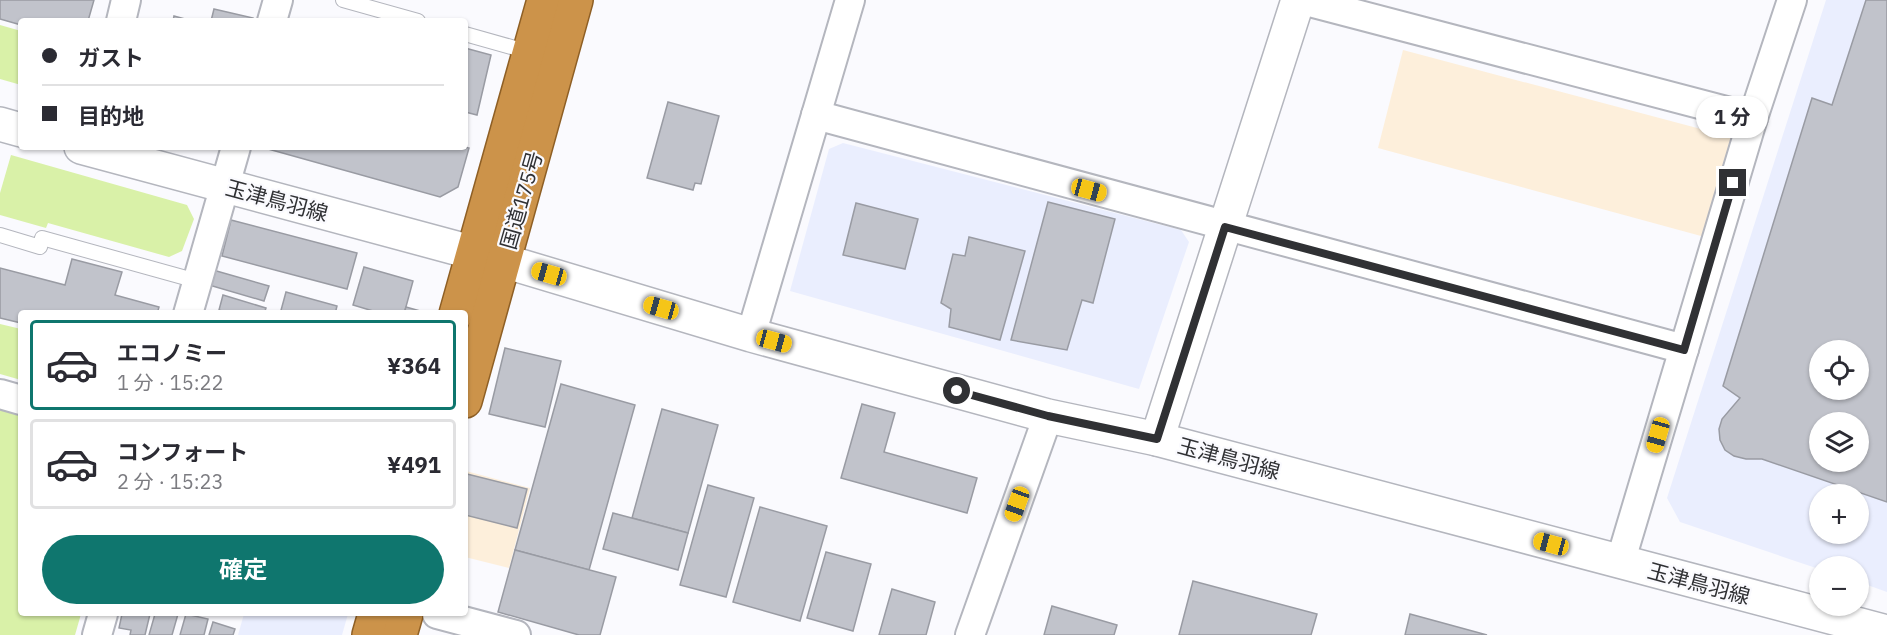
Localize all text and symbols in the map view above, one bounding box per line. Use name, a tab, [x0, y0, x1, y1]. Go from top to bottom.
text: ガスト	[78, 43, 144, 72]
callout: 1 分	[1697, 96, 1769, 138]
text: 目的地	[78, 101, 144, 130]
text: 1 分	[1714, 103, 1750, 130]
street label: 国道175号	[494, 148, 548, 252]
route end	[1719, 169, 1746, 196]
street label: 玉津鳥羽線	[223, 173, 331, 227]
car	[1069, 177, 1109, 203]
car	[529, 260, 569, 288]
car	[641, 294, 681, 322]
car	[754, 328, 794, 354]
icon: car	[45, 338, 99, 392]
text: エコノミー	[117, 338, 227, 367]
map controls	[1809, 340, 1869, 616]
button: locate	[1809, 340, 1869, 400]
text: ¥364	[387, 351, 441, 380]
text: 1 分 · 15:22	[117, 369, 224, 396]
route start	[943, 377, 970, 404]
button: layers	[1809, 412, 1869, 472]
car	[1644, 415, 1672, 455]
street label: 玉津鳥羽線	[1175, 431, 1283, 485]
icon: car	[45, 437, 99, 491]
text: コンフォート	[117, 437, 248, 466]
text: ¥491	[387, 450, 441, 479]
text: 2 分 · 15:23	[117, 468, 224, 495]
car	[1002, 484, 1032, 524]
button: +	[1809, 484, 1869, 544]
car	[1531, 531, 1571, 557]
button: 確定	[42, 535, 444, 604]
street label: 玉津鳥羽線	[1645, 556, 1753, 610]
button: −	[1809, 556, 1869, 616]

